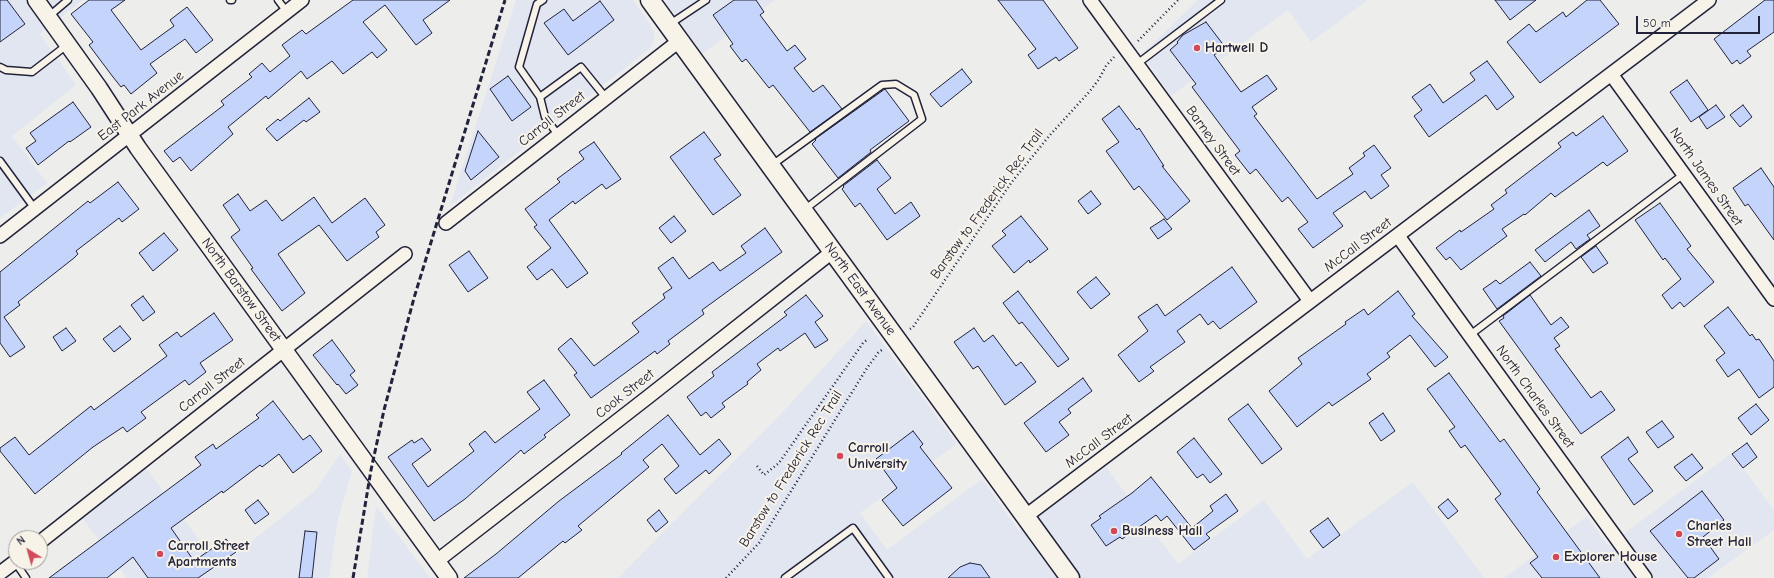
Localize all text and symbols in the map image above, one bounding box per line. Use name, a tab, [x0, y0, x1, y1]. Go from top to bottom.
scale bar	[1638, 8, 1762, 34]
text: 50 m	[1643, 16, 1671, 30]
place label: Hartwell D	[1205, 40, 1268, 56]
marker: Hartwell D	[1192, 43, 1202, 53]
street label: East Park Avenue	[95, 67, 187, 145]
street label: Carroll Street	[515, 88, 589, 150]
street label: Barney Street	[1182, 103, 1244, 179]
street label: North James Street	[1666, 125, 1746, 229]
street label: Barstow to Frederick Rec Trail	[927, 126, 1047, 282]
street label: McCall Street	[1321, 214, 1395, 276]
street label: North Barstow Street	[198, 235, 284, 345]
street label: North East Avenue	[821, 239, 899, 339]
street label: North Charles Street	[1492, 342, 1578, 452]
street label: Carroll Street	[175, 354, 249, 416]
street label: Cook Street	[592, 366, 658, 422]
street label: Barstow to Frederick Rec Trail	[736, 388, 846, 550]
street label: McCall Street	[1062, 410, 1136, 472]
place label: Carroll University	[848, 440, 907, 472]
marker: Carroll University	[835, 451, 845, 461]
place label: Charles Street Hall	[1687, 518, 1751, 550]
place label: Business Hall	[1122, 523, 1202, 539]
marker: Business Hall	[1109, 526, 1119, 536]
marker: Charles Street Hall	[1674, 529, 1684, 539]
north arrow	[8, 530, 48, 570]
text: N	[14, 533, 28, 548]
place label: Carroll Street Apartments	[168, 538, 249, 570]
marker: Carroll Street Apartments	[155, 549, 165, 559]
place label: Explorer House	[1564, 549, 1657, 565]
marker: Explorer House	[1551, 552, 1561, 562]

